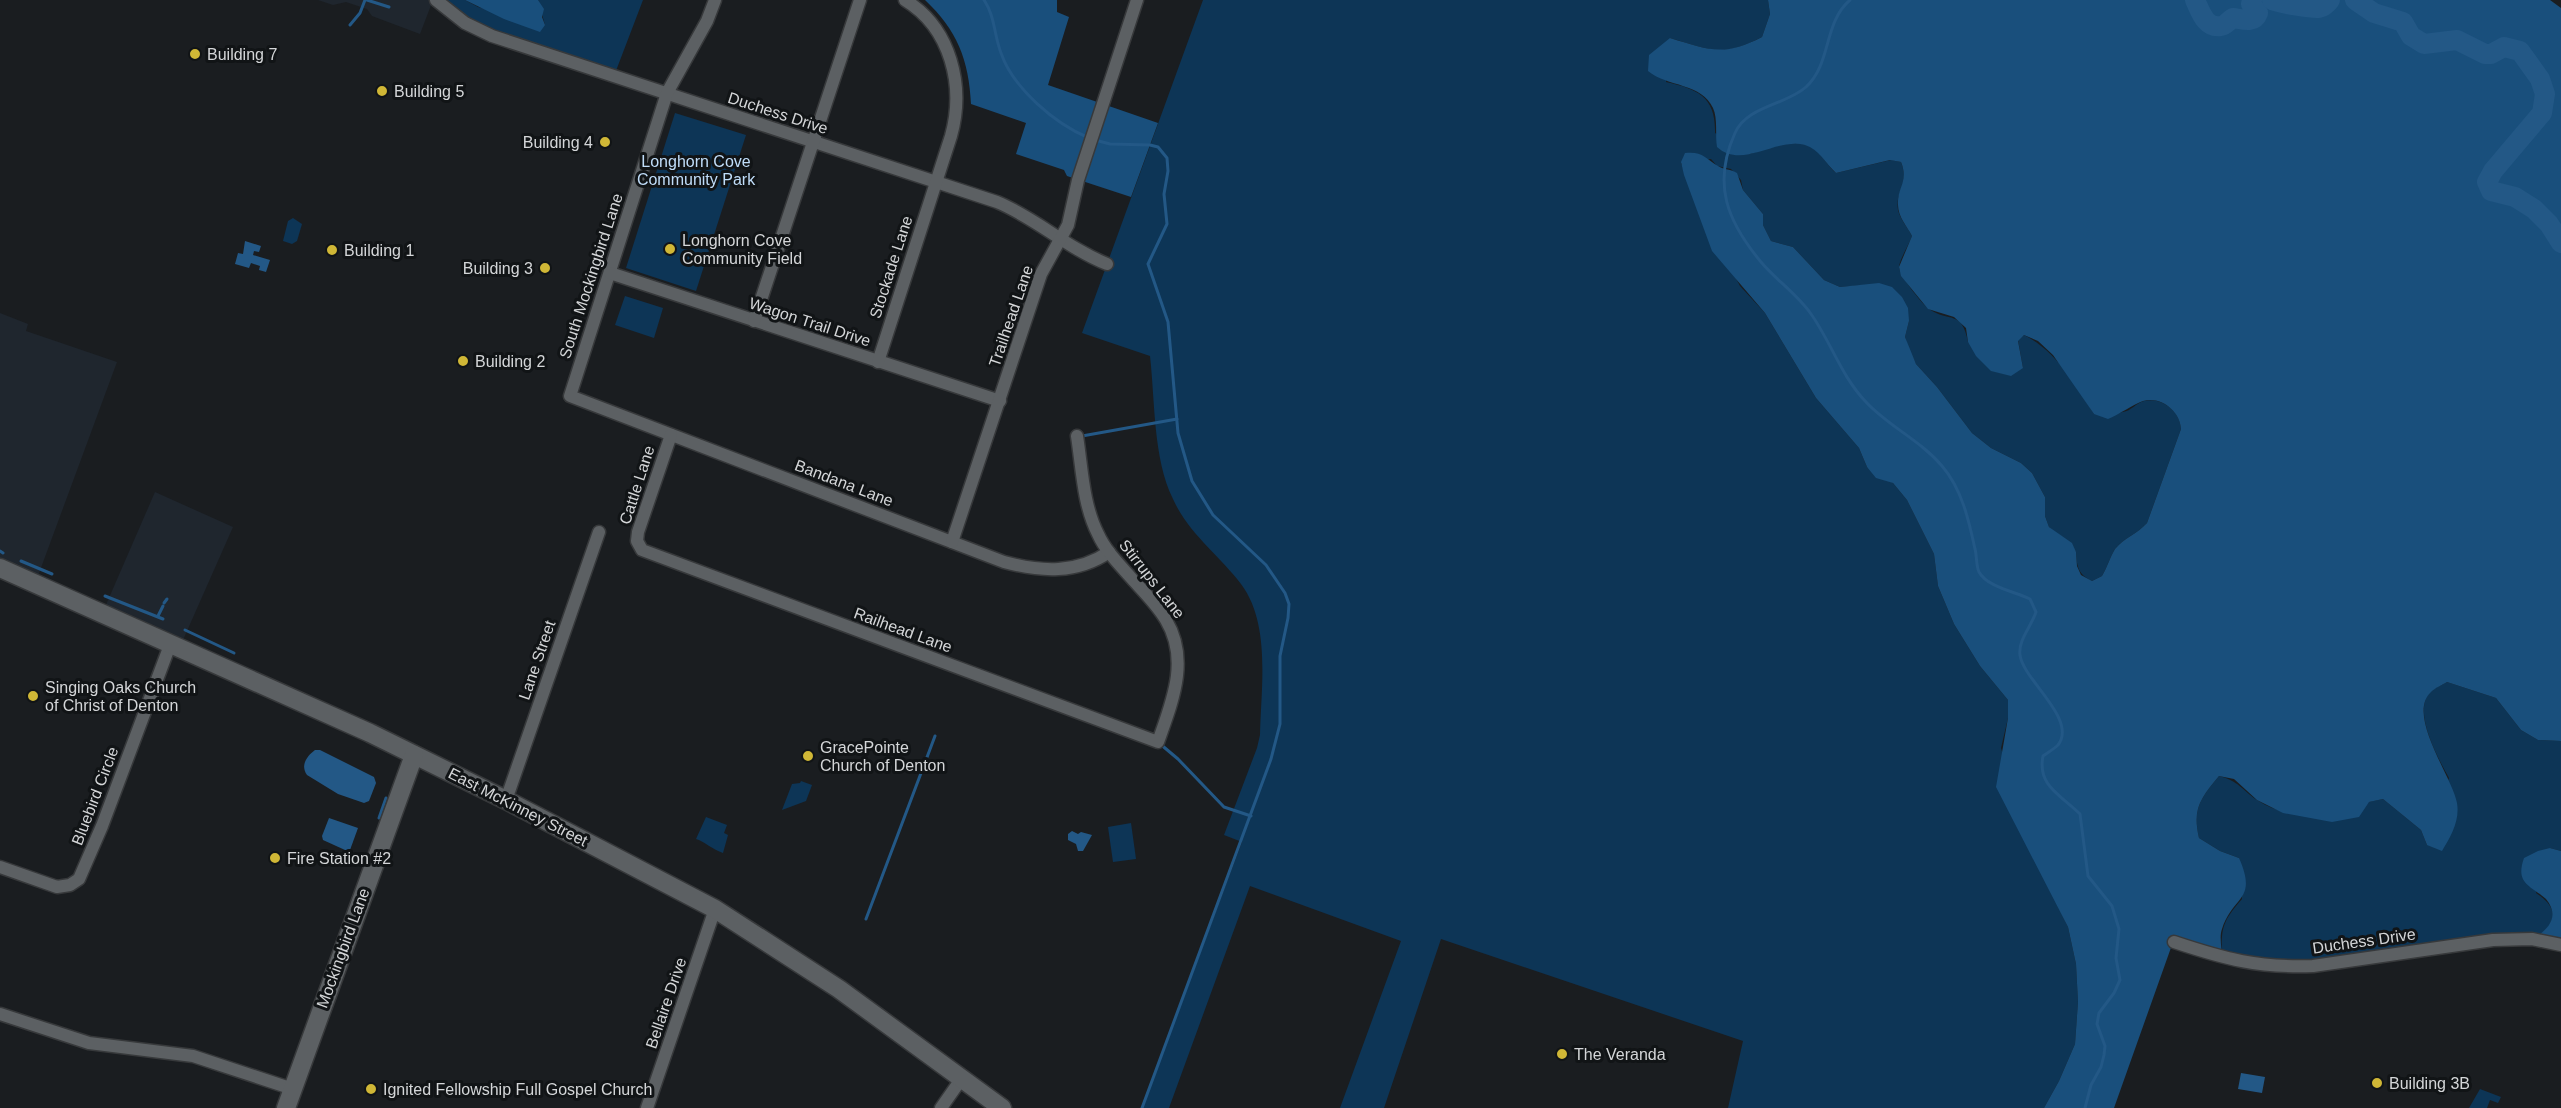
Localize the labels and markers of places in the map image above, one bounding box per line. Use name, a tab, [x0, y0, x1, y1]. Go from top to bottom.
place label: Building 7	[207, 46, 277, 63]
marker: Building 7	[188, 47, 202, 61]
place label: Building 5	[394, 83, 464, 100]
marker: Building 5	[375, 84, 389, 98]
place label: Building 4	[523, 134, 593, 151]
marker: Building 4	[598, 135, 612, 149]
place label: Longhorn Cove Community Field	[682, 232, 802, 267]
place label: Building 1	[344, 242, 414, 259]
marker: Longhorn Cove Community Field	[663, 242, 677, 256]
marker: Building 1	[325, 243, 339, 257]
place label: Building 3	[463, 260, 533, 277]
marker: Building 3	[538, 261, 552, 275]
place label: Building 2	[475, 353, 545, 370]
marker: Building 2	[456, 354, 470, 368]
place label: Singing Oaks Church of Christ of Denton	[45, 679, 196, 714]
marker: Singing Oaks Church of Christ of Denton	[26, 689, 40, 703]
place label: GracePointe Church of Denton	[820, 739, 945, 774]
marker: GracePointe Church of Denton	[801, 749, 815, 763]
place label: Fire Station #2	[287, 850, 391, 867]
marker: Fire Station #2	[268, 851, 282, 865]
place label: The Veranda	[1574, 1046, 1666, 1063]
marker: The Veranda	[1555, 1047, 1569, 1061]
place label: Building 3B	[2389, 1075, 2470, 1092]
marker: Building 3B	[2370, 1076, 2384, 1090]
place label: Ignited Fellowship Full Gospel Church	[383, 1081, 652, 1098]
marker: Ignited Fellowship Full Gospel Church	[364, 1082, 378, 1096]

